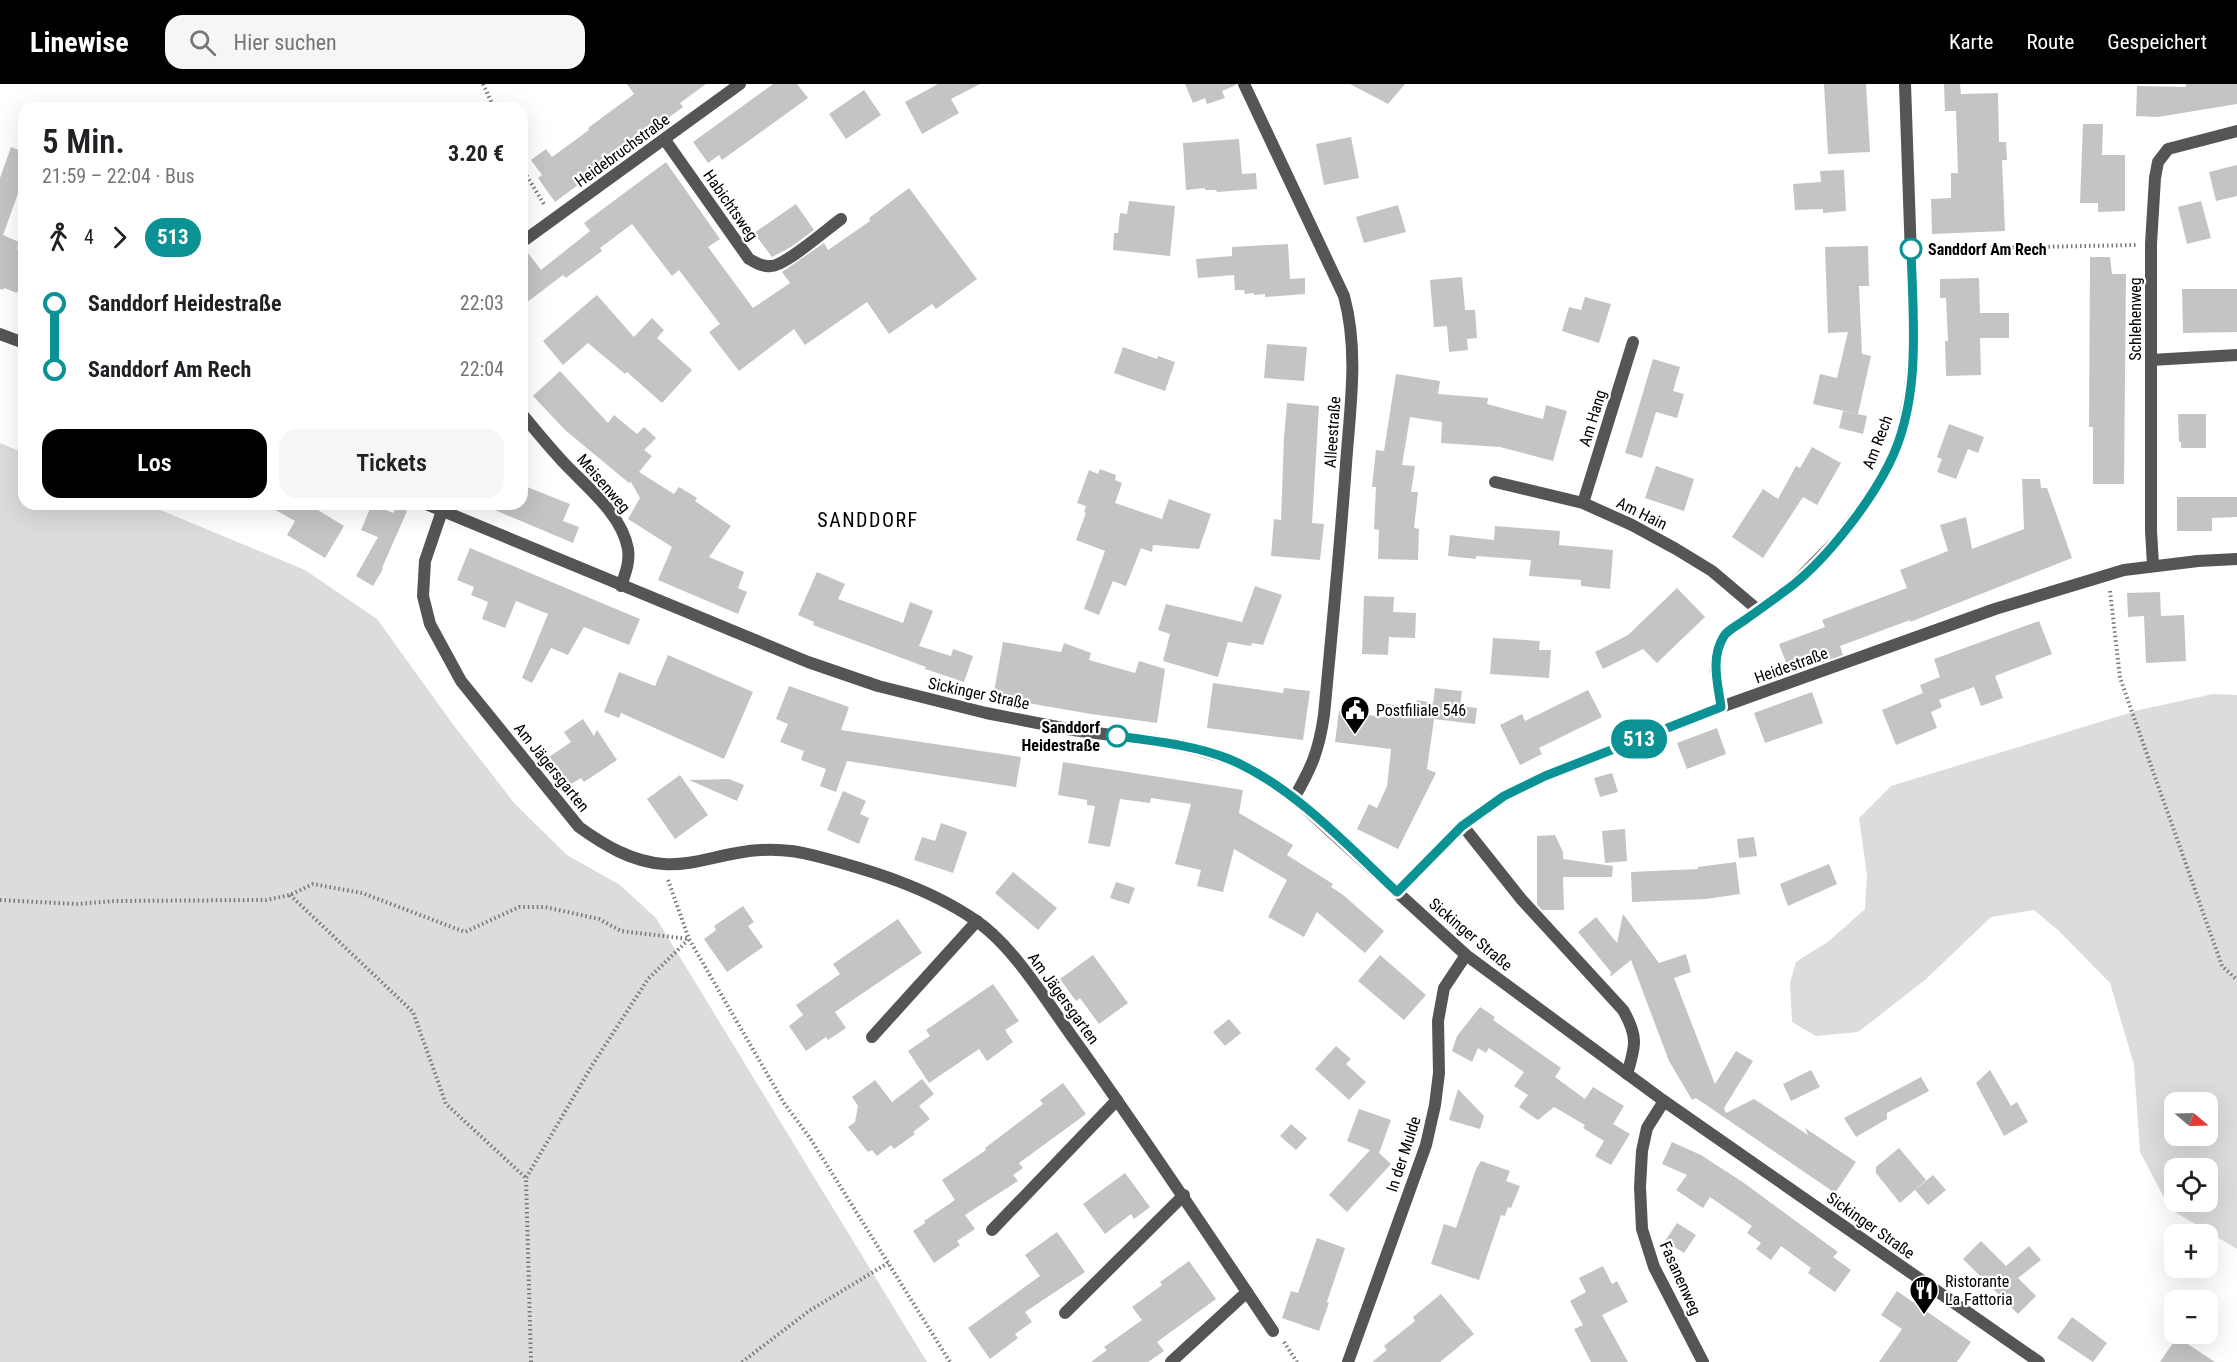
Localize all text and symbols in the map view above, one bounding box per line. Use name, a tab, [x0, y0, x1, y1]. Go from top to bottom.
search box	[165, 15, 585, 69]
text: Linewise	[30, 26, 129, 59]
icon: search	[186, 26, 219, 59]
text: Hier suchen	[234, 30, 337, 55]
text: Karte	[1949, 30, 1993, 54]
text: Route	[2026, 30, 2074, 54]
text: Gespeichert	[2107, 30, 2207, 54]
street label: Heidebruchstraße	[571, 110, 673, 191]
text: 5 Min.	[42, 122, 125, 161]
text: 3.20 €	[448, 141, 504, 166]
text: 21:59 – 22:04 · Bus	[42, 164, 195, 188]
street label: Habichtsweg	[699, 166, 762, 244]
icon: walk	[42, 221, 75, 254]
icon: forward	[103, 221, 136, 254]
text: 4	[84, 225, 94, 249]
text: 513	[157, 225, 189, 249]
marker: Sanddorf Am Rech	[1900, 238, 1922, 260]
place label: Sanddorf Am Rech	[1928, 240, 2047, 259]
street label: Schlehenweg	[2126, 277, 2145, 361]
text: Sanddorf Heidestraße	[88, 291, 281, 316]
text: 22:03	[460, 291, 504, 315]
text: Sanddorf Am Rech	[88, 357, 251, 382]
text: 22:04	[460, 357, 504, 381]
street label: Am Hang	[1575, 388, 1610, 449]
street label: Alleestraße	[1321, 396, 1344, 468]
street label: Am Rech	[1859, 413, 1896, 472]
button: Los	[42, 429, 267, 498]
button: Tickets	[279, 429, 504, 498]
street label: Meisenweg	[573, 450, 634, 517]
street label: Am Hain	[1613, 493, 1670, 534]
district label: SANDDORF	[817, 508, 919, 532]
street label: Heidestraße	[1752, 643, 1830, 688]
street label: Sickinger Straße	[927, 673, 1031, 713]
public building icon: Postfiliale 546	[1339, 694, 1371, 736]
place label: Postfiliale 546	[1376, 701, 1466, 720]
place label: Sanddorf Heidestraße	[1022, 718, 1101, 755]
street label: Am Jägersgarten	[510, 719, 593, 816]
line badge: 513	[1604, 720, 1674, 758]
marker: Sanddorf Heidestraße	[1106, 725, 1128, 747]
text: 513	[1623, 727, 1655, 751]
street label: Sickinger Straße	[1425, 894, 1516, 975]
street label: Am Jägersgarten	[1024, 949, 1103, 1048]
north arrow	[2164, 1092, 2218, 1146]
map controls	[2164, 1092, 2218, 1344]
street label: In der Mulde	[1382, 1114, 1425, 1194]
button: locate	[2164, 1158, 2218, 1212]
street label: Sickinger Straße	[1823, 1188, 1918, 1263]
button: +	[2164, 1224, 2218, 1278]
street label: Fasanenweg	[1656, 1238, 1705, 1318]
place label: Ristorante La Fattoria	[1945, 1272, 2013, 1309]
restaurant icon: Ristorante La Fattoria	[1908, 1274, 1940, 1316]
button: −	[2164, 1290, 2218, 1344]

